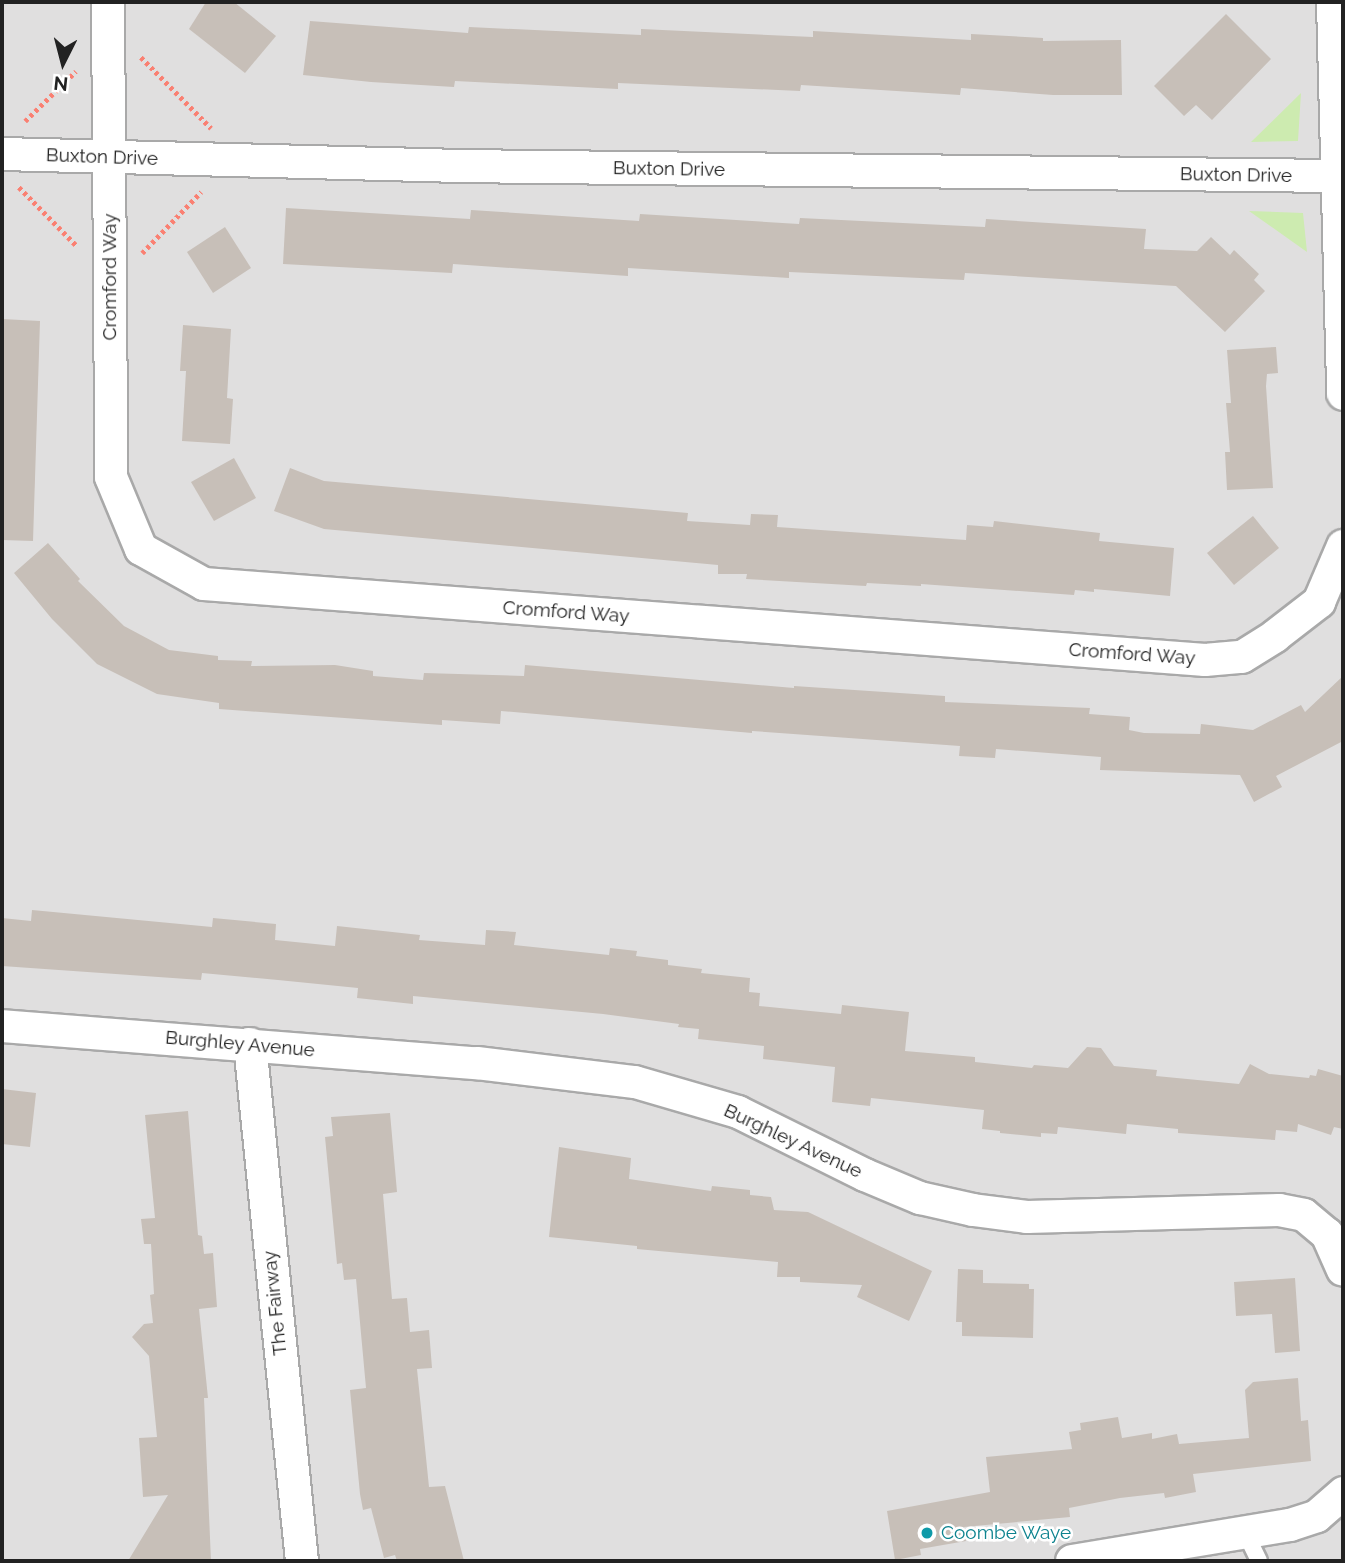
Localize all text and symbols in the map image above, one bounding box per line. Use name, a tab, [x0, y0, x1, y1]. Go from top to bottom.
north arrow	[28, 28, 98, 98]
text: N	[52, 72, 69, 96]
street label: Buxton Drive	[45, 144, 159, 170]
street label: Buxton Drive	[613, 157, 725, 181]
street label: Buxton Drive	[1180, 163, 1292, 187]
street label: Cromford Way	[99, 213, 121, 341]
street label: Cromford Way	[502, 596, 630, 628]
street label: Cromford Way	[1068, 638, 1196, 670]
street label: Burghley Avenue	[164, 1026, 316, 1062]
street label: Burghley Avenue	[720, 1099, 866, 1183]
street label: The Fairway	[258, 1249, 292, 1357]
place label: Coombe Waye	[941, 1522, 1072, 1544]
marker: Coombe Waye	[919, 1525, 935, 1541]

